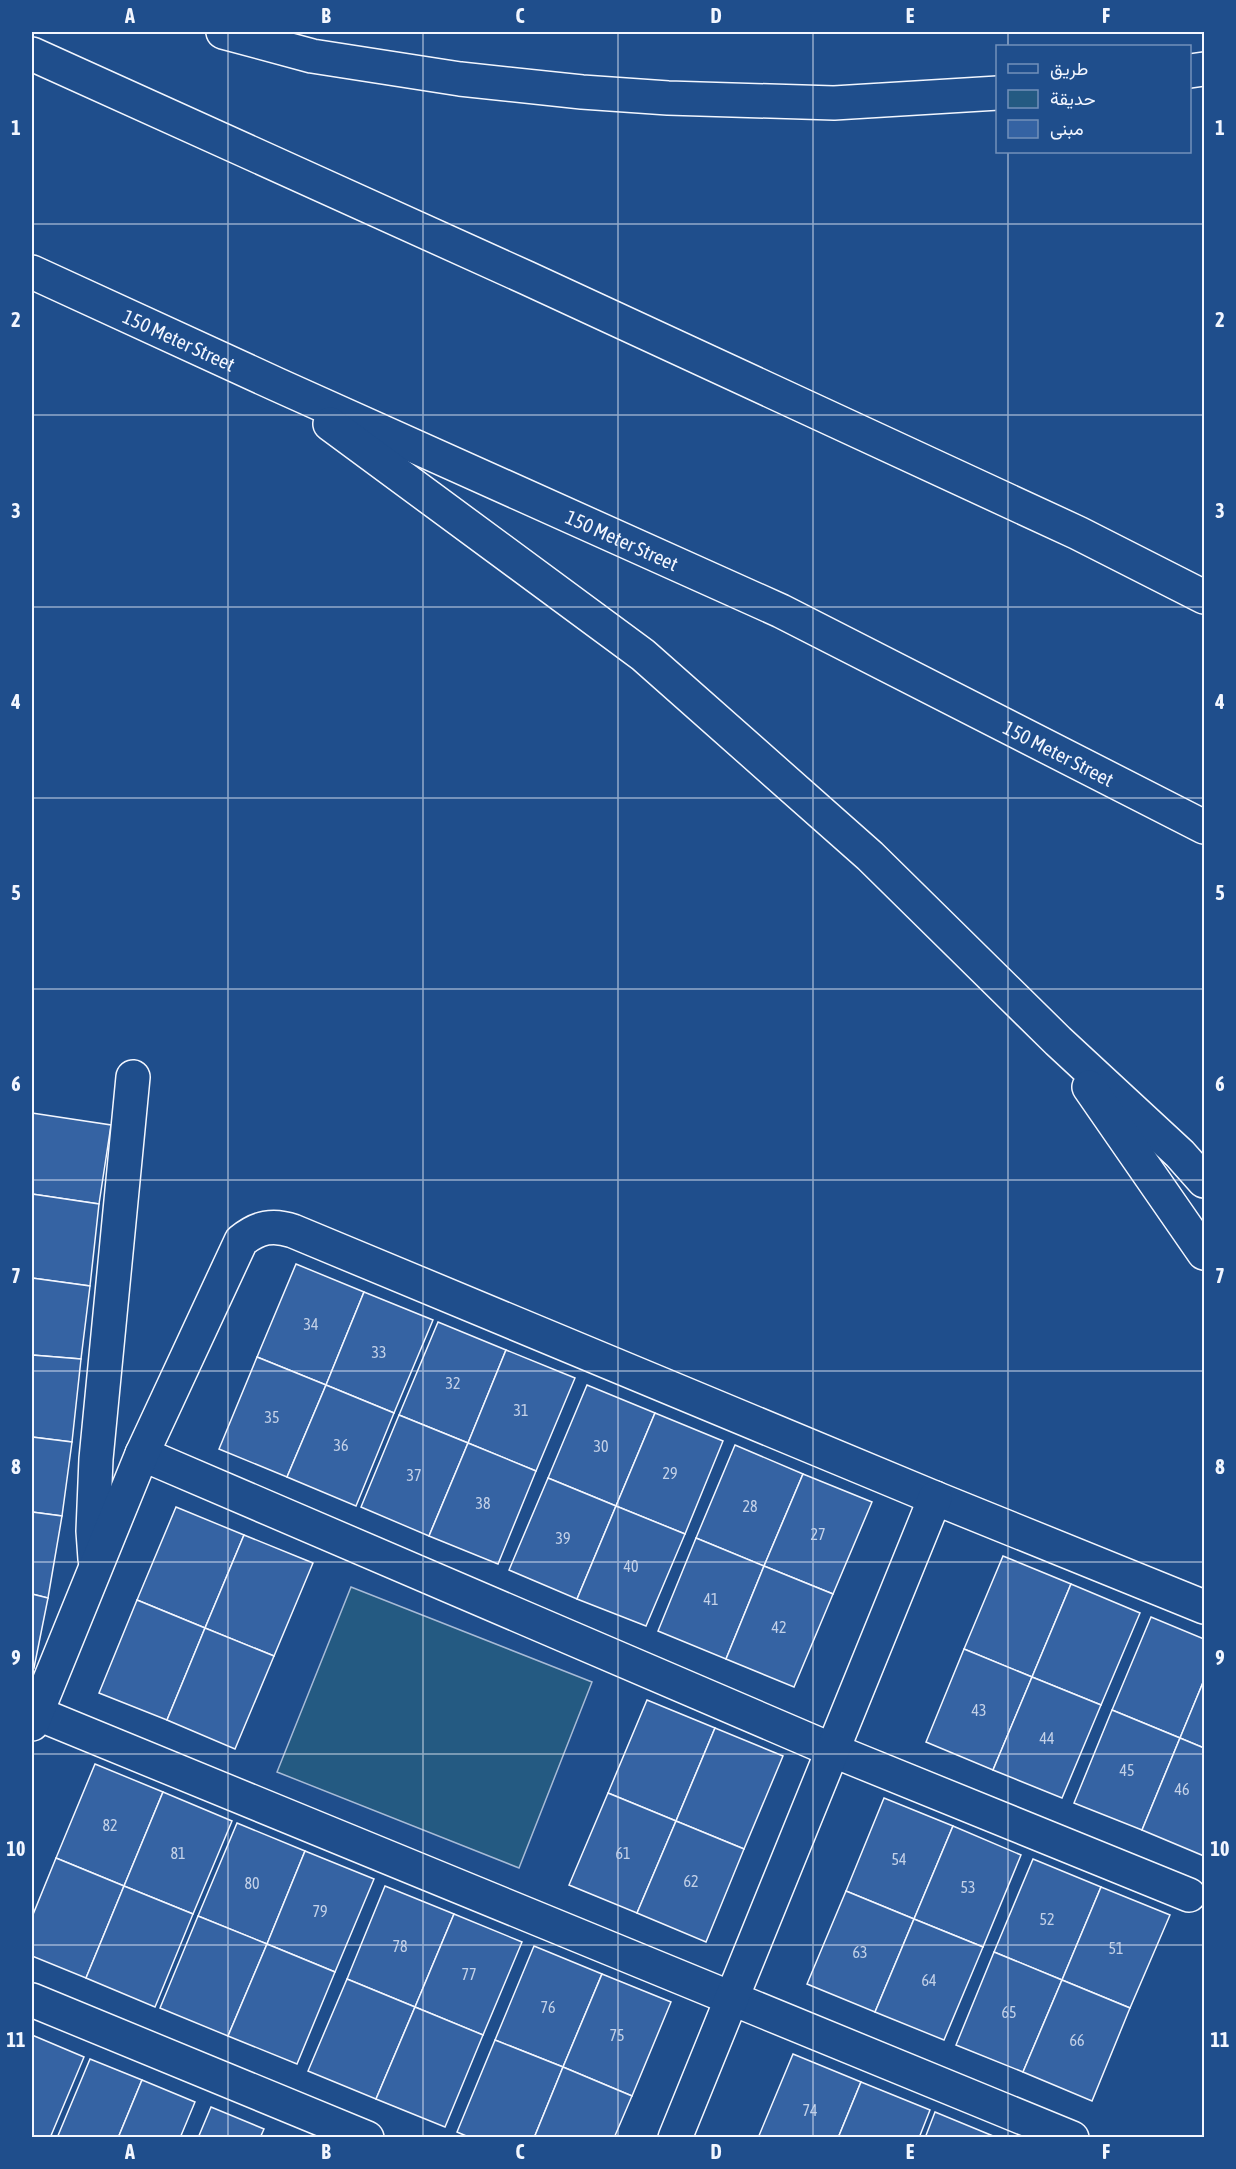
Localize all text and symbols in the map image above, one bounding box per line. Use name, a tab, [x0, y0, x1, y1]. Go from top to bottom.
text: A	[124, 4, 135, 27]
text: B	[321, 4, 331, 27]
text: C	[516, 4, 525, 27]
text: D	[710, 4, 722, 27]
text: E	[906, 4, 915, 27]
text: F	[1102, 4, 1110, 27]
legend	[996, 45, 1191, 153]
text: طريق	[1050, 58, 1088, 80]
text: حديقة	[1050, 88, 1096, 109]
text: 1	[11, 116, 21, 139]
text: 1	[1215, 116, 1225, 139]
text: مبنى	[1050, 118, 1084, 140]
street label: 150 Meter Street	[120, 304, 239, 375]
text: 2	[11, 308, 21, 331]
text: 2	[1215, 308, 1225, 331]
text: 3	[11, 499, 21, 522]
text: 3	[1215, 499, 1225, 522]
street label: 150 Meter Street	[562, 504, 682, 575]
text: 4	[10, 690, 21, 713]
text: 4	[1214, 690, 1225, 713]
street label: 150 Meter Street	[1000, 715, 1118, 791]
text: 5	[11, 881, 21, 904]
text: 5	[1215, 881, 1225, 904]
text: 6	[11, 1072, 21, 1095]
text: 6	[1215, 1072, 1225, 1095]
text: 7	[11, 1264, 21, 1287]
text: 7	[1215, 1264, 1225, 1287]
house number: 34	[303, 1315, 319, 1333]
house number: 33	[371, 1343, 387, 1361]
house number: 32	[445, 1374, 461, 1392]
house number: 31	[513, 1401, 529, 1419]
house number: 35	[264, 1408, 280, 1426]
house number: 36	[333, 1436, 349, 1454]
house number: 30	[593, 1437, 609, 1455]
text: 8	[11, 1455, 21, 1478]
text: 8	[1215, 1455, 1225, 1478]
house number: 29	[662, 1464, 678, 1482]
house number: 37	[406, 1466, 422, 1484]
house number: 38	[475, 1494, 491, 1512]
house number: 28	[742, 1497, 758, 1515]
house number: 27	[810, 1525, 826, 1543]
house number: 39	[555, 1529, 571, 1547]
house number: 40	[623, 1557, 639, 1575]
house number: 41	[703, 1590, 719, 1608]
house number: 42	[771, 1618, 787, 1636]
text: 9	[11, 1646, 21, 1669]
text: 9	[1215, 1646, 1225, 1669]
house number: 43	[971, 1701, 987, 1719]
house number: 44	[1039, 1729, 1055, 1747]
house number: 45	[1119, 1761, 1135, 1779]
house number: 46	[1174, 1780, 1190, 1798]
house number: 82	[102, 1816, 118, 1834]
text: 10	[7, 1837, 25, 1860]
text: 10	[1211, 1837, 1229, 1860]
house number: 81	[170, 1844, 186, 1862]
house number: 61	[615, 1844, 631, 1862]
house number: 54	[891, 1850, 907, 1868]
house number: 62	[683, 1872, 699, 1890]
house number: 80	[244, 1874, 260, 1892]
house number: 53	[960, 1878, 976, 1896]
house number: 79	[312, 1902, 328, 1920]
house number: 52	[1039, 1910, 1055, 1928]
house number: 78	[392, 1937, 408, 1955]
house number: 51	[1108, 1939, 1124, 1957]
house number: 63	[852, 1943, 868, 1961]
house number: 77	[461, 1965, 477, 1983]
house number: 64	[921, 1971, 937, 1989]
house number: 76	[540, 1998, 556, 2016]
house number: 65	[1001, 2003, 1017, 2021]
house number: 75	[609, 2026, 625, 2044]
text: 11	[7, 2028, 25, 2051]
text: 11	[1211, 2028, 1229, 2051]
house number: 66	[1069, 2031, 1085, 2049]
house number: 74	[802, 2101, 818, 2119]
text: A	[124, 2140, 135, 2163]
text: B	[321, 2140, 331, 2163]
text: C	[516, 2140, 525, 2163]
text: D	[710, 2140, 722, 2163]
text: E	[906, 2140, 915, 2163]
text: F	[1102, 2140, 1110, 2163]

